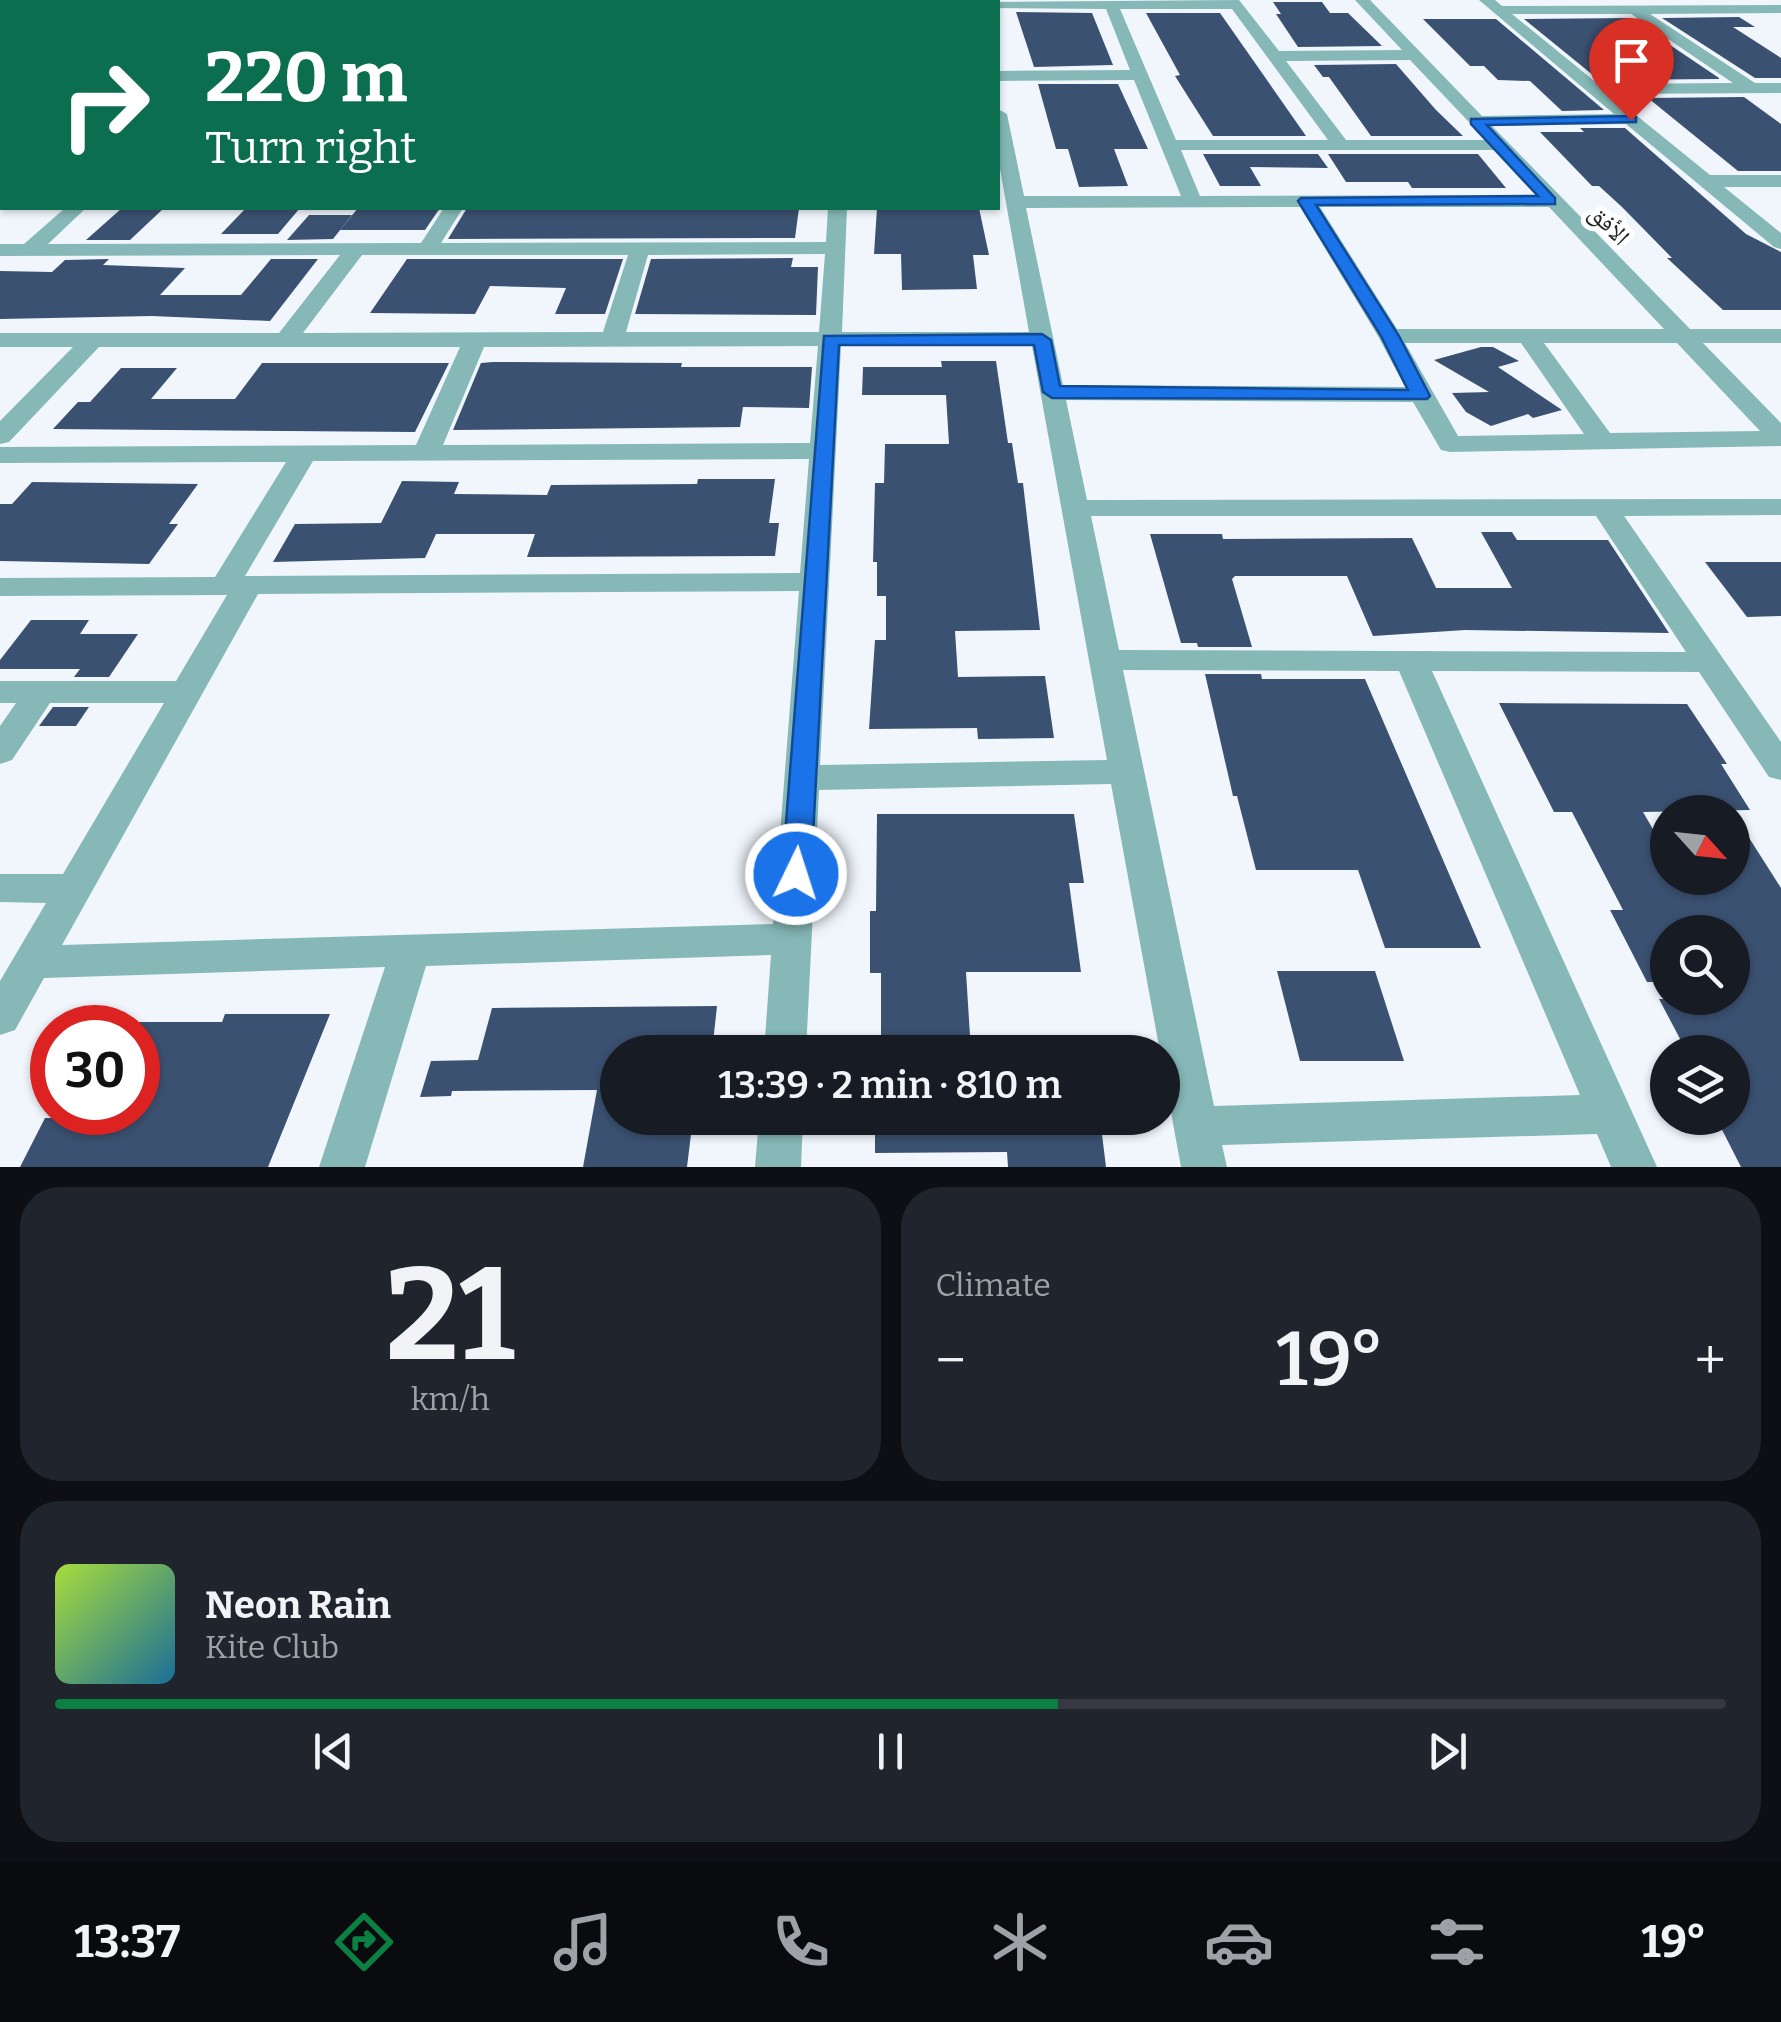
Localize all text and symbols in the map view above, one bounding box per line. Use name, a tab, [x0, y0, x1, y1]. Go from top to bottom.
pin	[1589, 18, 1674, 121]
icon: arrive	[1604, 33, 1659, 88]
text: 220 m	[205, 36, 408, 120]
icon: right	[40, 40, 170, 170]
text: Turn right	[205, 121, 417, 175]
street label: الأفق	[1582, 198, 1636, 252]
north arrow	[1650, 795, 1750, 895]
map controls	[1650, 795, 1750, 1135]
position arrow	[744, 822, 848, 926]
button: search	[1650, 915, 1750, 1015]
speed limit sign: 30	[30, 1005, 160, 1135]
button: layers	[1650, 1035, 1750, 1135]
text: 13:39 · 2 min · 810 m	[718, 1062, 1062, 1108]
text: 21	[386, 1237, 515, 1393]
text: Climate	[936, 1266, 1051, 1304]
text: 19°	[1276, 1315, 1384, 1405]
text: −	[936, 1328, 966, 1394]
text: +	[1695, 1328, 1726, 1394]
text: km/h	[411, 1380, 490, 1418]
text: Neon Rain	[205, 1582, 391, 1628]
text: Kite Club	[205, 1628, 339, 1666]
icon: previous	[306, 1724, 361, 1779]
icon: pause	[863, 1724, 918, 1779]
icon: next	[1420, 1724, 1475, 1779]
icon: directions	[329, 1907, 399, 1977]
icon: music	[548, 1907, 618, 1977]
icon: phone	[766, 1907, 836, 1977]
icon: climate	[985, 1907, 1055, 1977]
icon: car	[1204, 1907, 1274, 1977]
icon: filters	[1422, 1907, 1492, 1977]
text: 13:37	[74, 1915, 180, 1969]
text: 19°	[1641, 1915, 1707, 1969]

